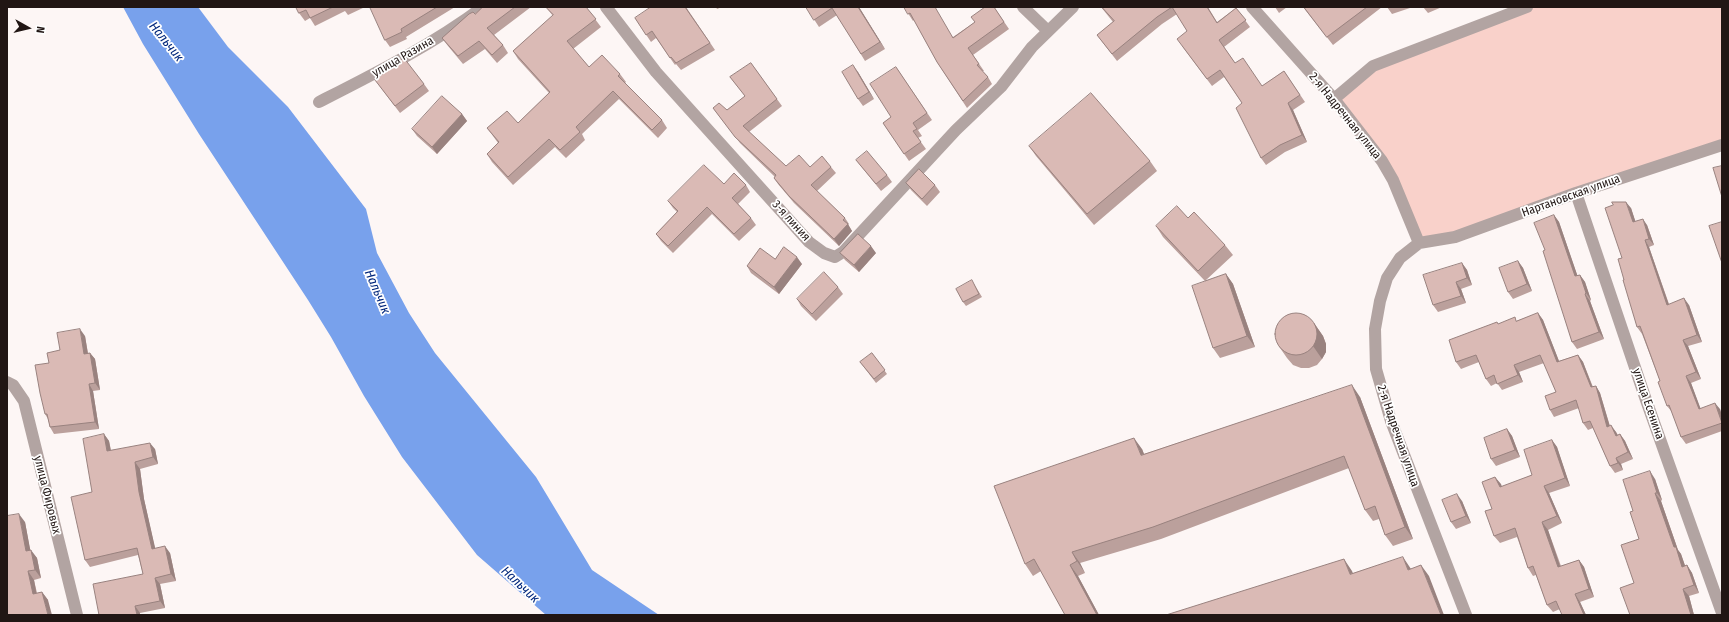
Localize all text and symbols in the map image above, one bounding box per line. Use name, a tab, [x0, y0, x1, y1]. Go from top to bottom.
north arrow	[8, 8, 48, 48]
water label: Нальчик	[145, 19, 187, 65]
text: N	[33, 26, 47, 34]
street label: улица Разина	[370, 34, 436, 80]
street label: 2-я Надречная улица	[1306, 70, 1384, 162]
street label: Нартановская улица	[1520, 172, 1622, 220]
street label: 3-я линия	[769, 198, 813, 244]
water label: Нальчик	[361, 267, 393, 317]
street label: улица Есенина	[1629, 367, 1667, 441]
street label: 2-я Надречная улица	[1374, 383, 1422, 489]
street label: улица Фировых	[30, 454, 64, 536]
water label: Нальчик	[498, 563, 542, 607]

